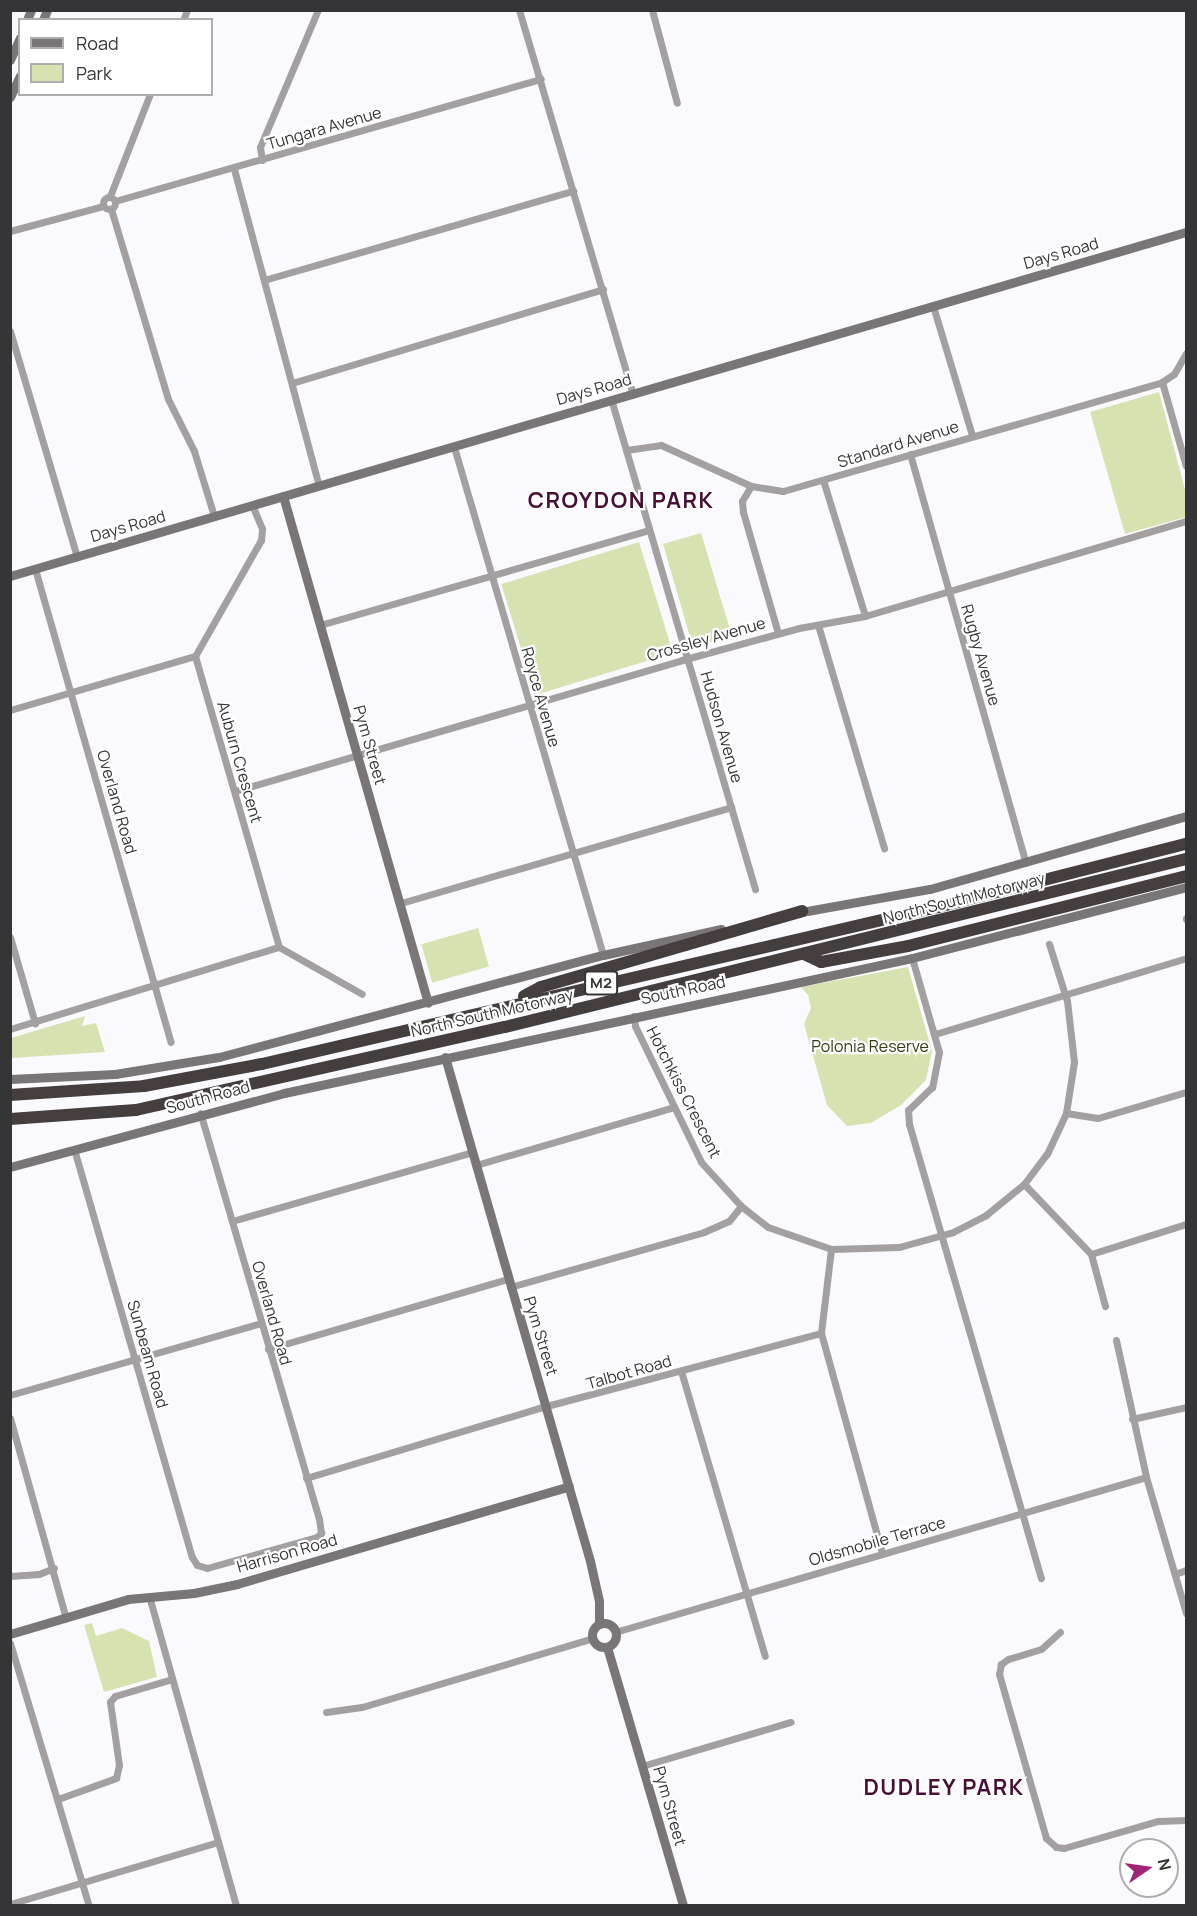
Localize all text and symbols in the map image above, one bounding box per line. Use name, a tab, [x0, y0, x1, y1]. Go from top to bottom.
legend	[18, 18, 213, 96]
text: Road	[76, 31, 119, 55]
text: Park	[76, 61, 112, 85]
street label: Tungara Avenue	[264, 102, 384, 154]
street label: Days Road	[1021, 233, 1101, 273]
street label: Days Road	[554, 369, 634, 409]
street label: Standard Avenue	[835, 416, 961, 472]
district label: CROYDON PARK	[528, 488, 714, 514]
street label: Days Road	[88, 506, 168, 546]
street label: Rugby Avenue	[957, 602, 1005, 708]
street label: Crossley Avenue	[644, 613, 768, 665]
street label: Royce Avenue	[518, 645, 564, 749]
street label: Hudson Avenue	[697, 669, 747, 785]
street label: Auburn Crescent	[213, 699, 267, 825]
street label: Pym Street	[349, 703, 391, 787]
street label: Overland Road	[93, 748, 141, 856]
street label: North South Motorway	[881, 869, 1047, 927]
road number: M2	[583, 971, 619, 995]
street label: South Road	[639, 972, 727, 1008]
street label: North South Motorway	[409, 985, 575, 1041]
street label: Hotchkiss Crescent	[643, 1023, 725, 1161]
park label: Polonia Reserve	[811, 1036, 929, 1056]
street label: South Road	[164, 1077, 252, 1117]
street label: Overland Road	[248, 1259, 296, 1367]
street label: Pym Street	[520, 1294, 562, 1378]
street label: Sunbeam Road	[123, 1298, 173, 1410]
street label: Talbot Road	[584, 1351, 674, 1393]
street label: Oldsmobile Terrace	[806, 1512, 948, 1570]
street label: Harrison Road	[235, 1529, 339, 1577]
street label: Pym Street	[649, 1764, 691, 1848]
district label: DUDLEY PARK	[863, 1775, 1025, 1801]
north arrow	[1119, 1838, 1179, 1898]
text: N	[1153, 1856, 1177, 1872]

